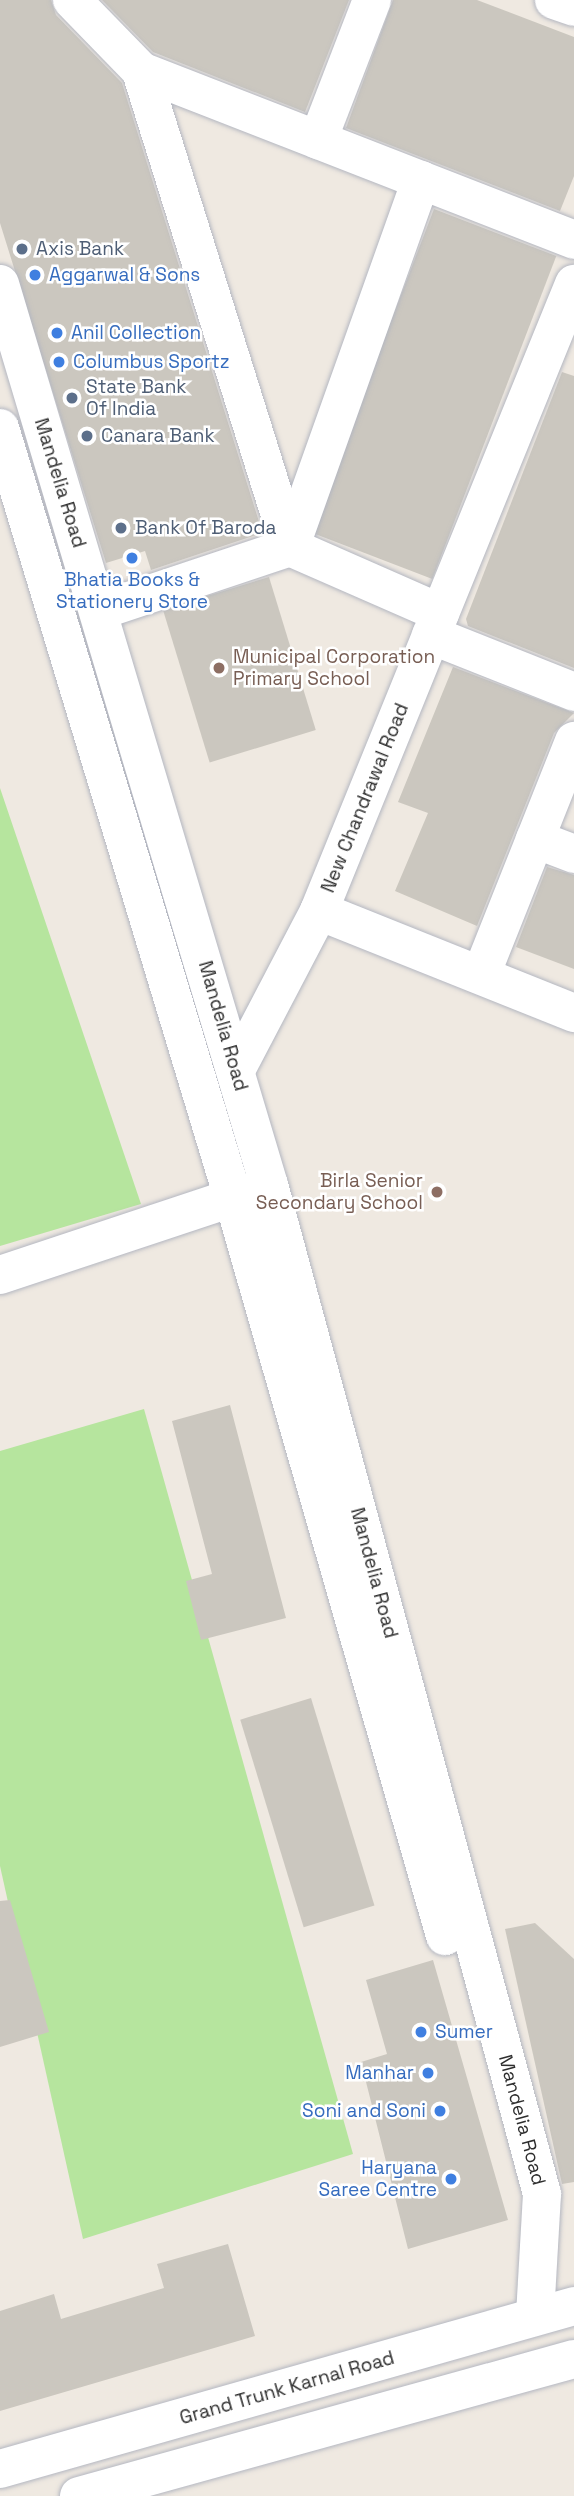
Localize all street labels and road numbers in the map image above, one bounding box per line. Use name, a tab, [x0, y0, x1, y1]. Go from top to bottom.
street label: Mandelia Road	[29, 415, 91, 551]
street label: New Chandrawal Road	[317, 700, 413, 896]
street label: Mandelia Road	[194, 958, 252, 1094]
street label: Mandelia Road	[346, 1505, 402, 1641]
street label: Mandelia Road	[494, 2052, 550, 2188]
street label: Grand Trunk Karnal Road	[177, 2346, 397, 2430]

